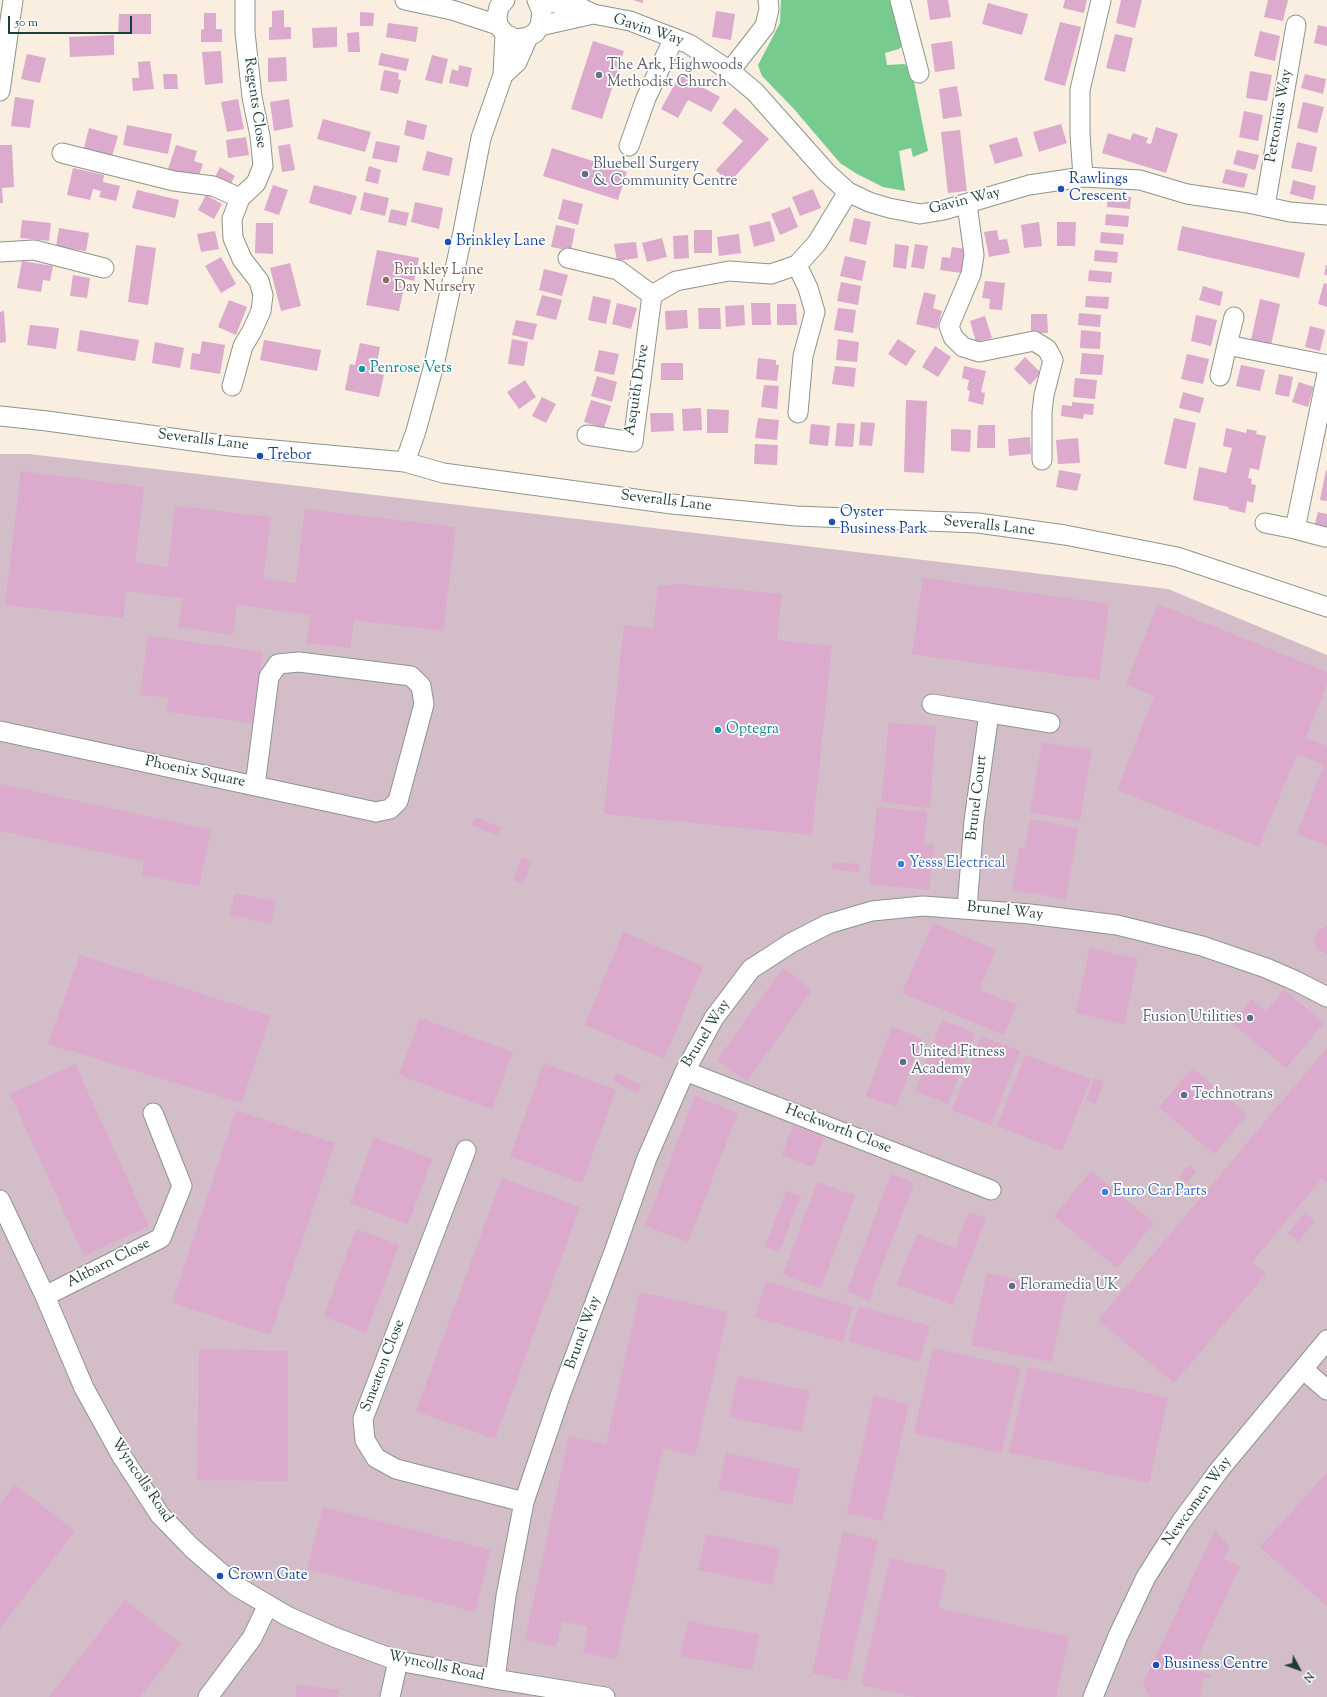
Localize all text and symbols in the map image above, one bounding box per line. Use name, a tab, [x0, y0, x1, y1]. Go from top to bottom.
scale bar	[10, 8, 134, 34]
street label: Gavin Way	[610, 11, 686, 51]
text: 50 m	[15, 14, 38, 32]
street label: Regents Close	[239, 56, 269, 150]
place label: The Ark, Highwoods Methodist Church	[607, 57, 743, 92]
street label: Petronius Way	[1263, 68, 1297, 164]
marker: The Ark, Highwoods Methodist Church	[594, 70, 604, 80]
place label: Bluebell Surgery & Community Centre	[593, 156, 738, 191]
marker: Bluebell Surgery & Community Centre	[580, 169, 590, 179]
place label: Rawlings Crescent	[1069, 171, 1128, 206]
street label: Gavin Way	[927, 184, 1003, 220]
marker: Rawlings Crescent	[1056, 184, 1066, 194]
place label: Brinkley Lane	[456, 233, 546, 251]
marker: Brinkley Lane	[443, 237, 453, 247]
place label: Brinkley Lane Day Nursery	[394, 262, 484, 297]
marker: Brinkley Lane Day Nursery	[381, 275, 391, 285]
street label: Asquith Drive	[622, 343, 654, 437]
place label: Penrose Vets	[370, 360, 452, 378]
marker: Penrose Vets	[357, 364, 367, 374]
street label: Severalls Lane	[156, 426, 250, 456]
place label: Trebor	[268, 447, 312, 465]
marker: Trebor	[255, 451, 265, 461]
street label: Severalls Lane	[619, 487, 713, 517]
place label: Oyster Business Park	[840, 504, 928, 539]
street label: Severalls Lane	[942, 513, 1036, 541]
marker: Oyster Business Park	[827, 517, 837, 527]
place label: Optegra	[726, 721, 779, 739]
marker: Optegra	[713, 725, 723, 735]
street label: Phoenix Square	[143, 754, 247, 792]
street label: Brunel Court	[964, 754, 992, 842]
place label: Yesss Electrical	[909, 855, 1006, 873]
marker: Yesss Electrical	[896, 859, 906, 869]
street label: Brunel Way	[966, 899, 1044, 925]
street label: Brunel Way	[679, 997, 735, 1071]
place label: Fusion Utilities	[1143, 1009, 1242, 1027]
marker: Fusion Utilities	[1245, 1013, 1255, 1023]
place label: United Fitness Academy	[911, 1044, 1005, 1079]
marker: United Fitness Academy	[898, 1057, 908, 1067]
place label: Technotrans	[1192, 1086, 1273, 1104]
marker: Technotrans	[1179, 1090, 1189, 1100]
street label: Heckworth Close	[782, 1101, 894, 1159]
place label: Euro Car Parts	[1113, 1183, 1207, 1201]
marker: Euro Car Parts	[1100, 1187, 1110, 1197]
street label: Altbarn Close	[64, 1235, 154, 1293]
place label: Floramedia UK	[1020, 1277, 1118, 1295]
marker: Floramedia UK	[1007, 1281, 1017, 1291]
street label: Brunel Way	[562, 1294, 606, 1372]
street label: Smeaton Close	[358, 1317, 410, 1415]
street label: Wyncolls Road	[106, 1435, 176, 1527]
street label: Newcomen Way	[1160, 1454, 1236, 1550]
place label: Crown Gate	[228, 1567, 308, 1585]
marker: Crown Gate	[215, 1571, 225, 1581]
street label: Wyncolls Road	[386, 1648, 486, 1686]
north arrow	[1279, 1649, 1319, 1689]
place label: Business Centre	[1164, 1656, 1268, 1674]
marker: Business Centre	[1151, 1660, 1161, 1670]
text: N	[1299, 1668, 1317, 1685]

